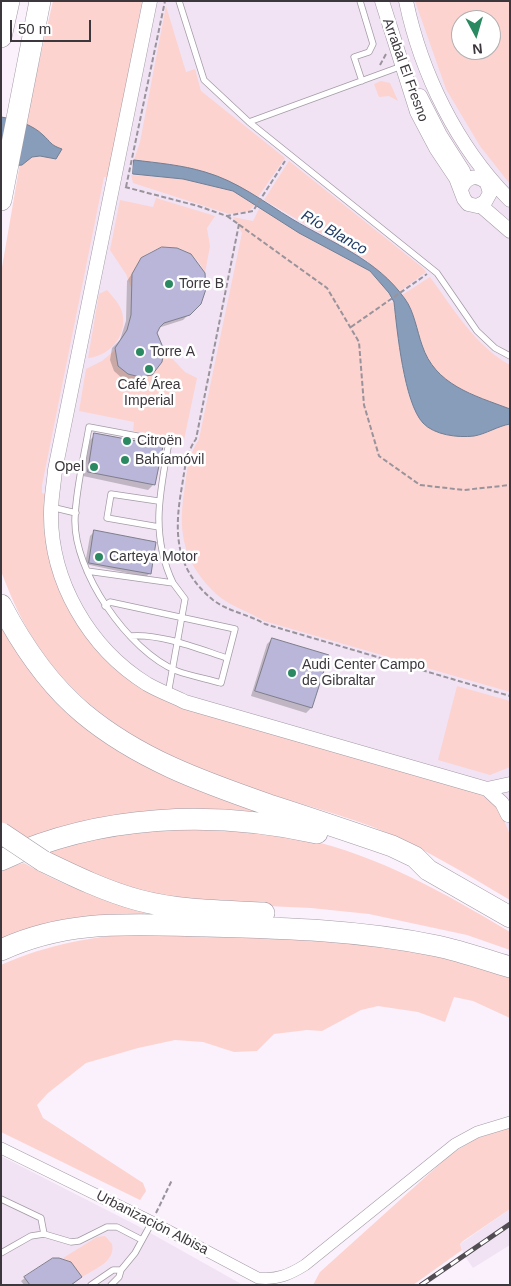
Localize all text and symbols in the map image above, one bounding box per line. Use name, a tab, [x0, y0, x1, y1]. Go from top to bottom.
scale bar	[12, 10, 94, 42]
north arrow	[451, 10, 501, 60]
street label: Arrabal El Fresno	[378, 16, 432, 124]
text: 50 m	[18, 20, 51, 37]
text: N	[472, 40, 483, 57]
water label: Río Blanco	[298, 207, 370, 259]
place label: Torre B	[179, 276, 224, 292]
marker: Torre B	[163, 278, 175, 290]
place label: Torre A	[150, 344, 195, 360]
marker: Torre A	[134, 346, 146, 358]
marker: Café Área Imperial	[143, 363, 155, 375]
place label: Café Área Imperial	[117, 377, 181, 410]
place label: Citroën	[137, 433, 182, 449]
marker: Citroën	[121, 435, 133, 447]
place label: Bahíamóvil	[135, 452, 204, 468]
marker: Bahíamóvil	[119, 454, 131, 466]
place label: Opel	[54, 459, 84, 475]
marker: Opel	[88, 461, 100, 473]
place label: Carteya Motor	[109, 549, 198, 565]
marker: Carteya Motor	[93, 551, 105, 563]
place label: Audi Center Campo de Gibraltar	[302, 657, 425, 690]
marker: Audi Center Campo de Gibraltar	[286, 667, 298, 679]
street label: Urbanización Albisa	[93, 1187, 211, 1259]

